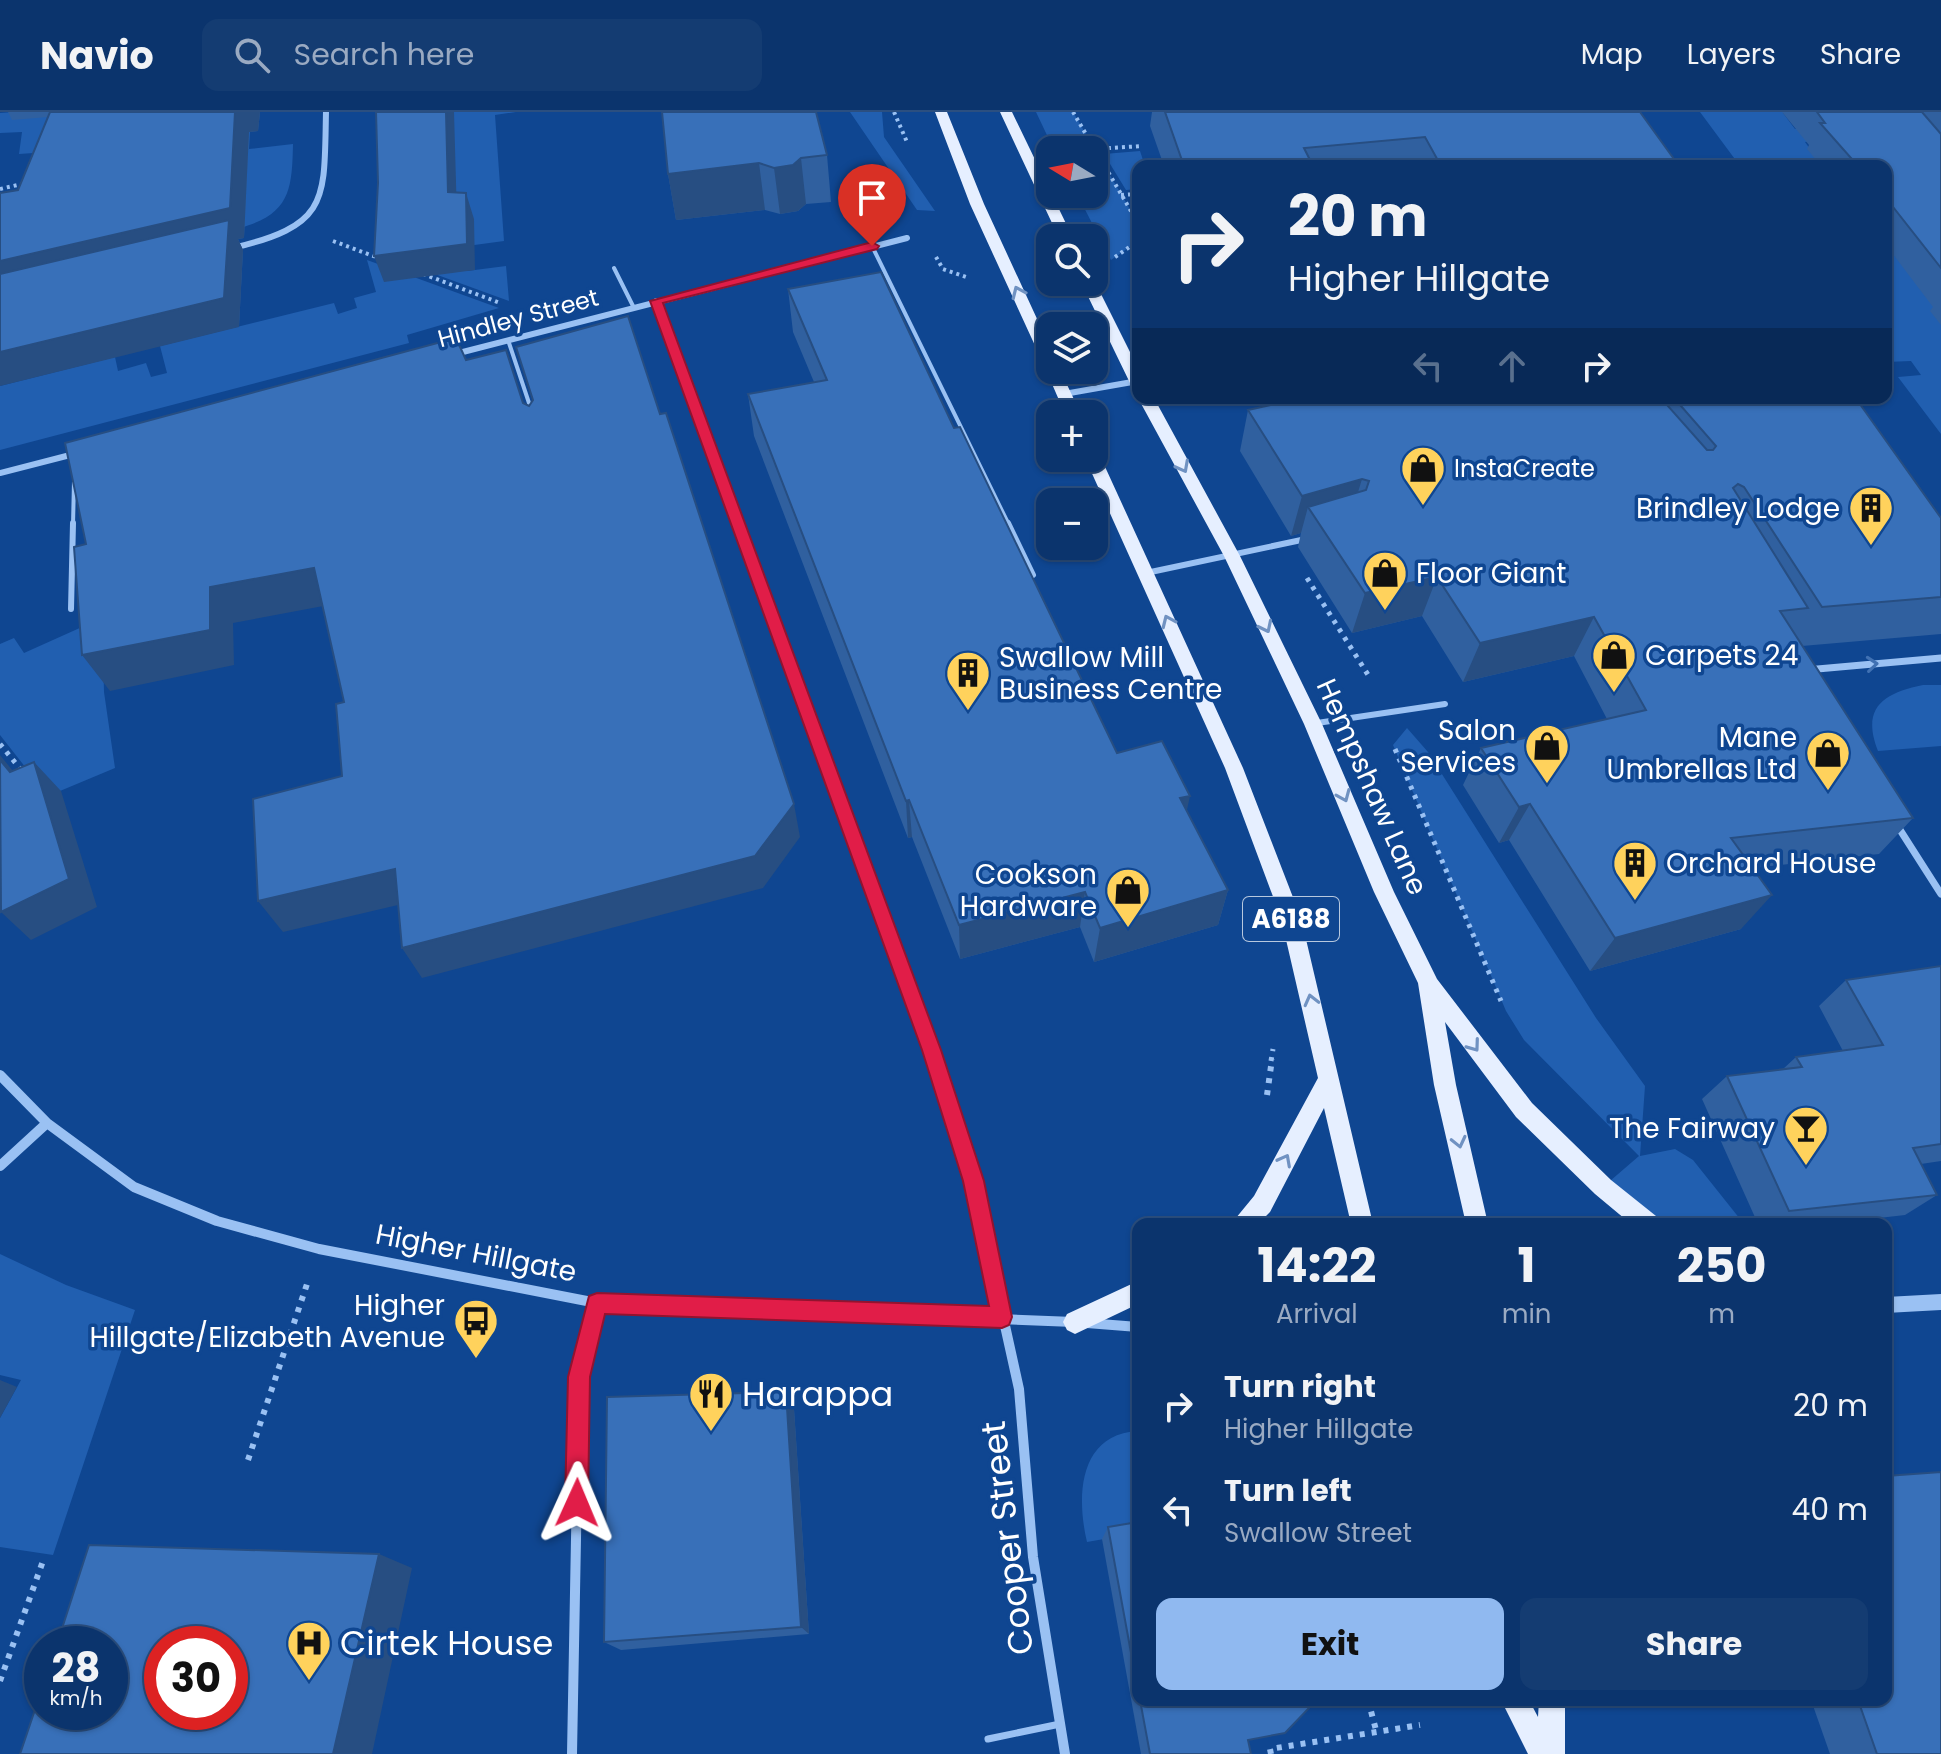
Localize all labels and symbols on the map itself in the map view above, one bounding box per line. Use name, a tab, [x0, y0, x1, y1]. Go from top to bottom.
north arrow	[1036, 136, 1108, 208]
pin	[838, 164, 906, 246]
street label: Hindley Street	[434, 281, 602, 355]
one-way arrow	[1012, 286, 1028, 300]
shop icon: InstaCreate	[1399, 444, 1447, 507]
place label: InstaCreate	[1454, 452, 1595, 485]
one-way arrow	[1174, 458, 1189, 473]
building icon: Brindley Lodge	[1847, 484, 1895, 547]
place label: Brindley Lodge	[1636, 489, 1840, 528]
shop icon: Floor Giant	[1361, 549, 1409, 612]
place label: Floor Giant	[1416, 554, 1566, 593]
one-way arrow	[1161, 614, 1177, 629]
one-way arrow	[1256, 618, 1272, 633]
shop icon: Carpets 24	[1590, 631, 1638, 694]
place label: Carpets 24	[1645, 636, 1798, 675]
place label: Swallow Mill Business Centre	[999, 638, 1222, 709]
building icon: Swallow Mill Business Centre	[944, 649, 992, 712]
one-way arrow	[1866, 656, 1879, 673]
street label: Hempshaw Lane	[1307, 673, 1437, 901]
place label: Salon Services	[1400, 711, 1516, 782]
place label: Mane Umbrellas Ltd	[1607, 718, 1797, 789]
shop icon: Salon Services	[1523, 722, 1571, 785]
shop icon: Mane Umbrellas Ltd	[1804, 729, 1852, 792]
one-way arrow	[1334, 788, 1350, 802]
building icon: Orchard House	[1611, 839, 1659, 902]
place label: Orchard House	[1666, 844, 1876, 883]
place label: Cookson Hardware	[960, 855, 1097, 926]
shop icon: Cookson Hardware	[1104, 866, 1152, 929]
road number: A6188	[1243, 897, 1339, 941]
one-way arrow	[1303, 994, 1320, 1008]
one-way arrow	[1464, 1037, 1478, 1052]
bar icon: The Fairway	[1782, 1104, 1830, 1167]
place label: The Fairway	[1609, 1109, 1775, 1148]
one-way arrow	[1450, 1134, 1467, 1148]
one-way arrow	[1276, 1154, 1291, 1168]
street label: Higher Hillgate	[372, 1214, 580, 1292]
place label: Higher Hillgate/Elizabeth Avenue	[89, 1286, 445, 1357]
bus stop icon: Higher Hillgate/Elizabeth Avenue	[452, 1297, 500, 1360]
restaurant icon: Harappa	[687, 1370, 735, 1433]
place label: Harappa	[742, 1370, 893, 1418]
street label: Cooper Street	[969, 1418, 1045, 1658]
position arrow	[535, 1461, 619, 1545]
hospital icon: Cirtek House	[285, 1619, 333, 1682]
place label: Cirtek House	[340, 1619, 553, 1667]
speed limit sign: 30	[144, 1626, 248, 1730]

